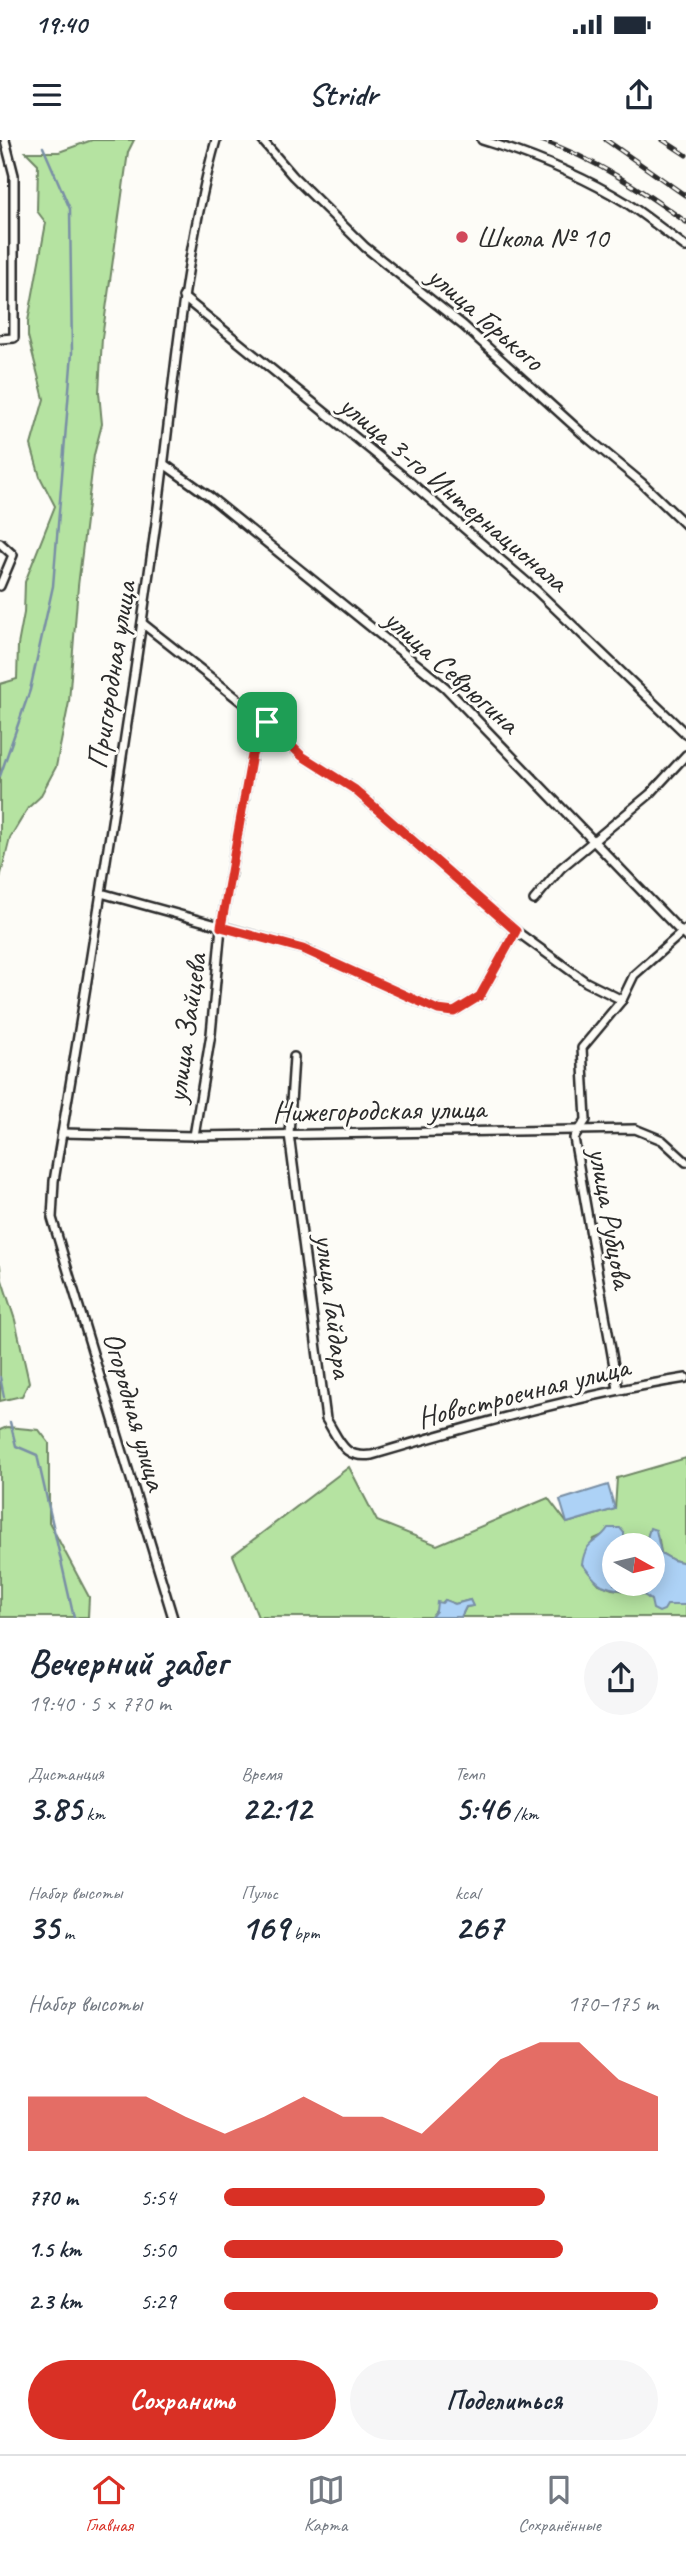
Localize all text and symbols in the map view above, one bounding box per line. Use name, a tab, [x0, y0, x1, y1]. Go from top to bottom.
text: 19:40	[35, 8, 87, 41]
text: Stridr	[308, 74, 378, 115]
icon: menu	[28, 76, 66, 114]
icon: share	[620, 76, 658, 114]
place label: Школа № 10	[476, 218, 611, 256]
marker: Школа № 10	[454, 229, 470, 245]
street label: улица Горького	[418, 256, 553, 380]
street label: улица 3-го Интернационала	[330, 385, 578, 601]
street label: Пригородная улица	[77, 577, 145, 771]
street label: улица Севрюгина	[375, 599, 529, 743]
pin	[237, 692, 297, 752]
icon: arrive	[248, 703, 286, 741]
street label: улица Зайцева	[156, 949, 216, 1107]
street label: Нижегородская улица	[272, 1089, 489, 1131]
street label: улица Рубцова	[580, 1143, 643, 1294]
street label: улица Гайдара	[306, 1230, 362, 1382]
street label: Огородная улица	[94, 1328, 176, 1496]
street label: Новостроечная улица	[413, 1347, 635, 1437]
north arrow	[602, 1533, 665, 1596]
map controls	[602, 1533, 665, 1596]
text: Вечерний забег	[28, 1639, 227, 1686]
button: share	[584, 1641, 658, 1715]
text: 19:40 · 5 × 770 m	[28, 1689, 171, 1718]
text: Дистанция	[28, 1762, 104, 1786]
text: Время	[241, 1762, 281, 1786]
text: Темп	[455, 1762, 485, 1786]
text: 3.85	[28, 1786, 82, 1831]
text: 22:12	[241, 1786, 311, 1831]
text: 5:46	[455, 1786, 509, 1831]
text: km	[82, 1802, 105, 1826]
text: /km	[509, 1802, 538, 1826]
text: Набор высоты	[28, 1881, 122, 1905]
text: Пульс	[241, 1881, 278, 1905]
text: kcal	[455, 1881, 480, 1905]
text: 35	[28, 1905, 59, 1950]
text: 169	[241, 1905, 289, 1950]
text: 267	[455, 1905, 503, 1950]
text: m	[59, 1921, 74, 1945]
text: bpm	[289, 1921, 320, 1945]
text: Набор высоты	[28, 1989, 142, 2018]
text: 170–175 m	[567, 1989, 658, 2018]
text: 770 m	[28, 2183, 78, 2212]
text: 5:54	[140, 2183, 176, 2212]
text: 1.5 km	[28, 2235, 81, 2264]
text: 5:50	[140, 2235, 176, 2264]
text: 2.3 km	[28, 2287, 82, 2316]
text: 5:29	[140, 2287, 176, 2316]
button: Сохранить	[28, 2360, 336, 2440]
button: Поделиться	[350, 2360, 658, 2440]
tab: Главная	[85, 2471, 133, 2537]
tab: Карта	[304, 2471, 347, 2537]
tab: Сохранённые	[518, 2471, 601, 2537]

